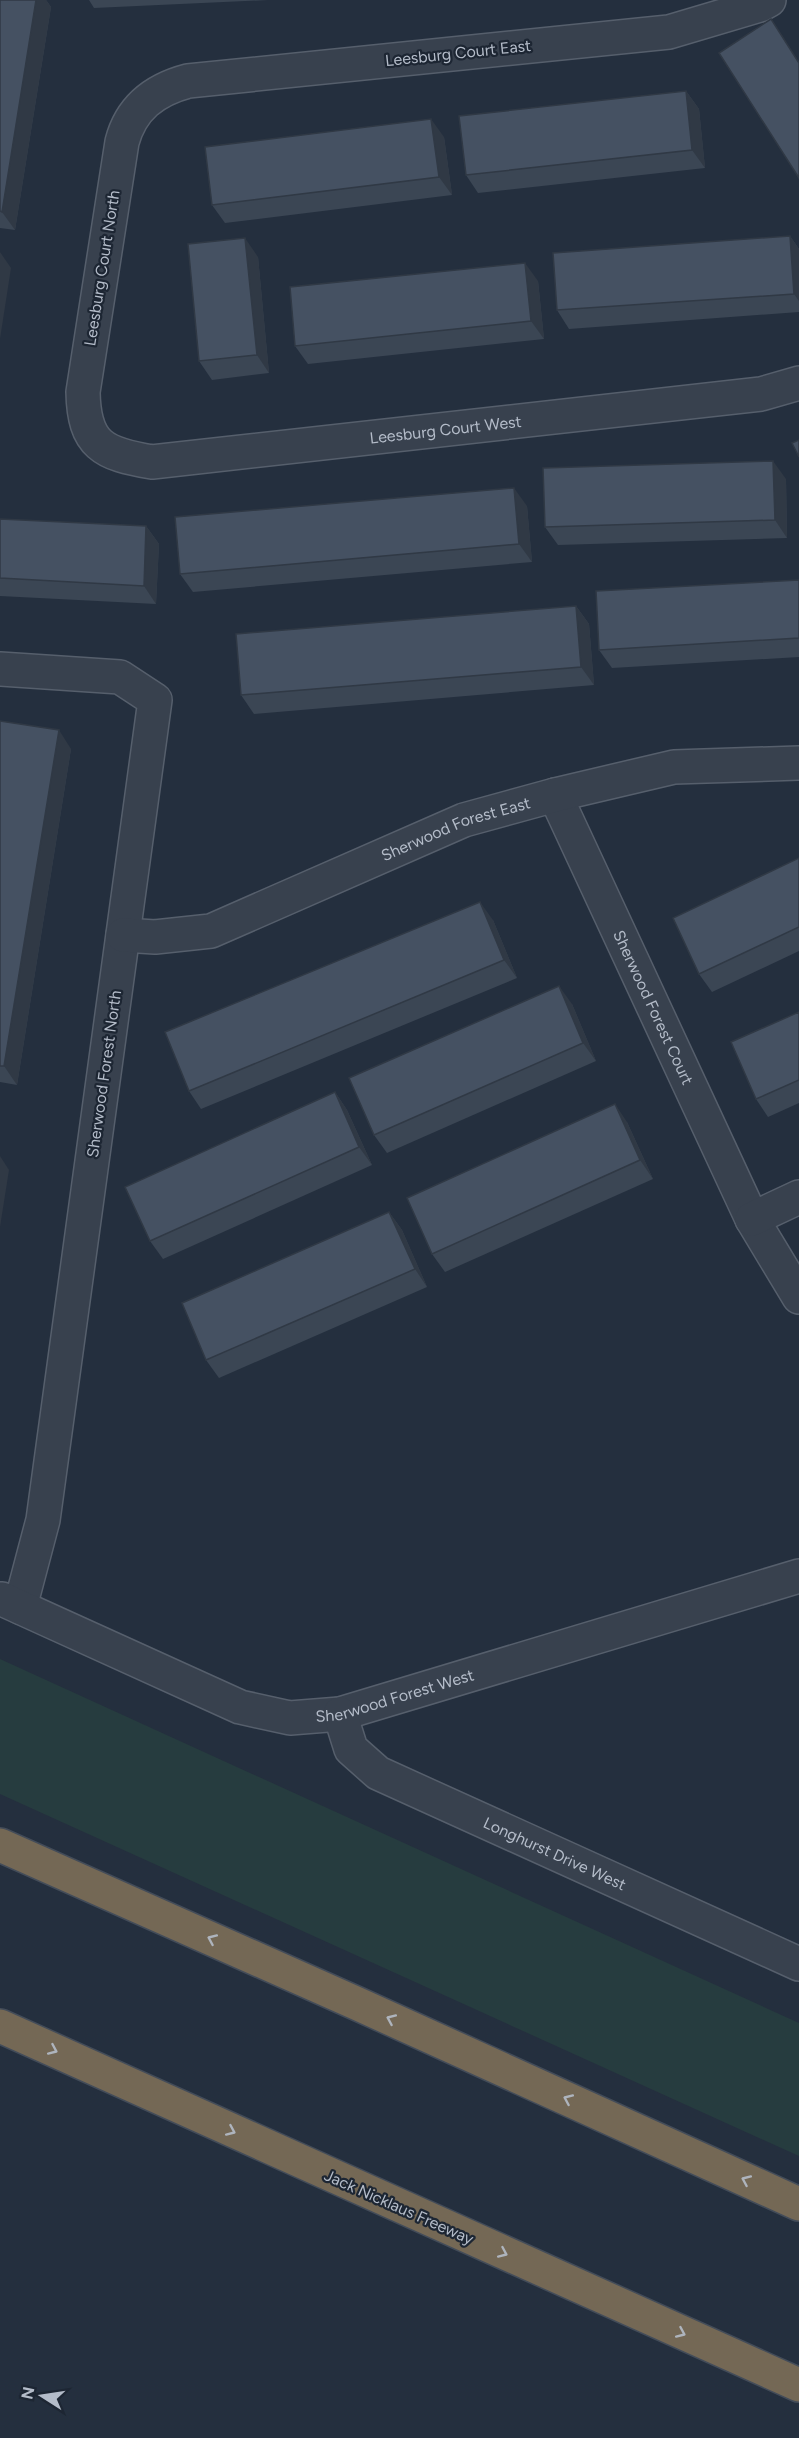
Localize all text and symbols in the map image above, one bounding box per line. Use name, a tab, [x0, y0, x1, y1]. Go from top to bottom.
street label: Leesburg Court East	[384, 36, 532, 70]
street label: Leesburg Court North	[80, 189, 124, 347]
street label: Leesburg Court West	[369, 411, 522, 447]
street label: Sherwood Forest East	[378, 793, 532, 865]
street label: Sherwood Forest Court	[610, 927, 698, 1087]
street label: Sherwood Forest North	[83, 989, 125, 1159]
street label: Sherwood Forest West	[315, 1665, 476, 1725]
street label: Longhurst Drive West	[480, 1813, 629, 1894]
one-way arrow	[208, 1934, 219, 1946]
one-way arrow	[386, 2014, 397, 2026]
one-way arrow	[47, 2043, 58, 2055]
one-way arrow	[564, 2094, 575, 2106]
one-way arrow	[224, 2124, 235, 2136]
street label: Jack Nicklaus Freeway	[321, 2166, 477, 2249]
one-way arrow	[741, 2175, 752, 2187]
one-way arrow	[496, 2246, 507, 2258]
one-way arrow	[674, 2325, 685, 2337]
north arrow	[12, 2366, 72, 2426]
text: N	[17, 2385, 38, 2401]

